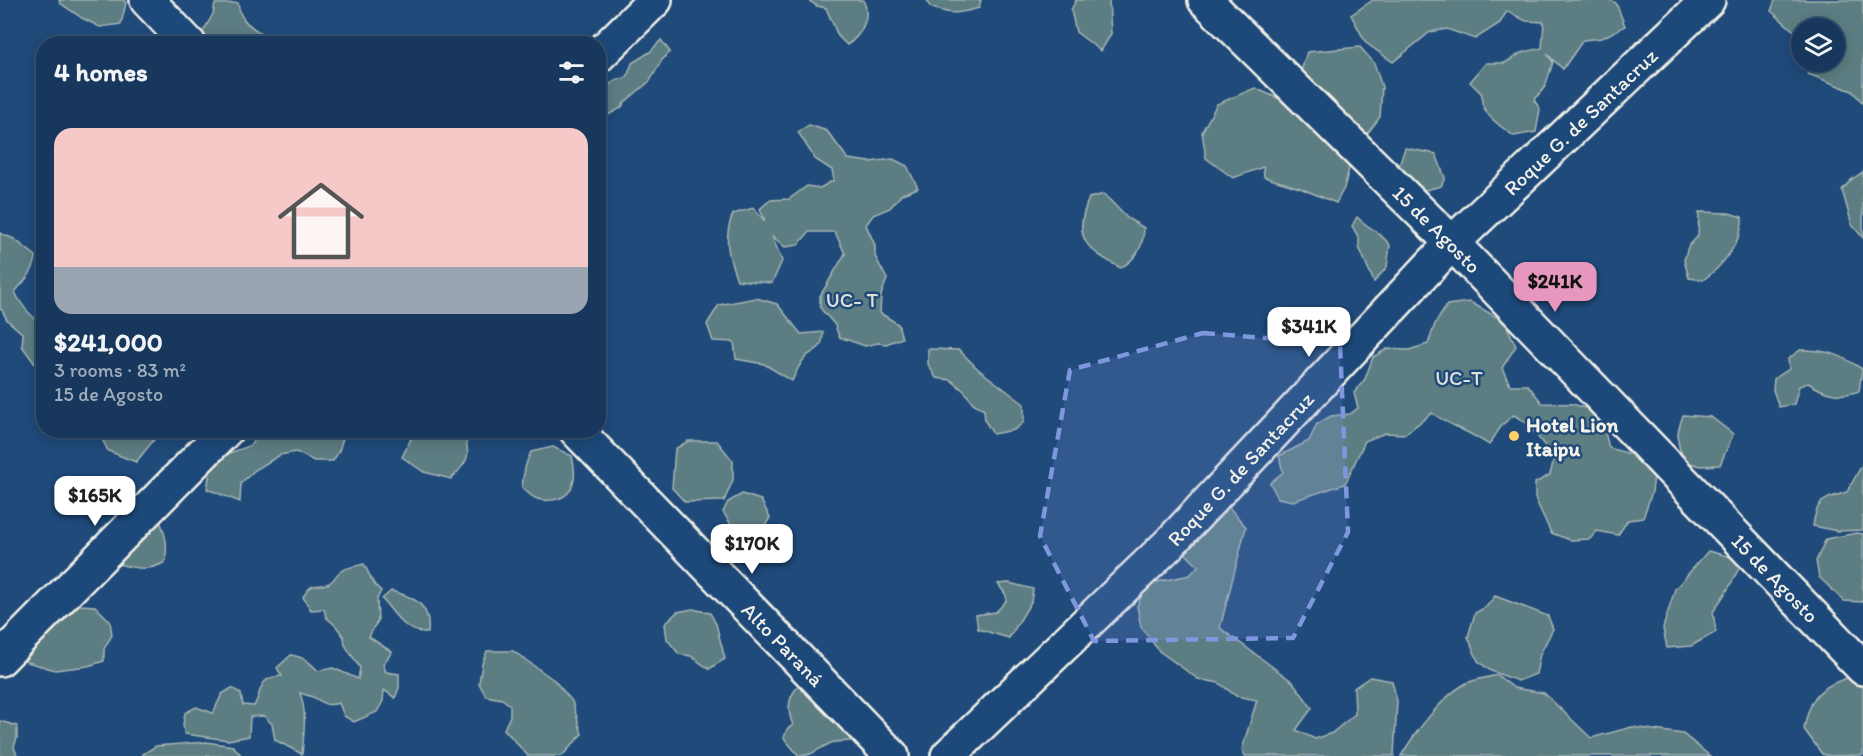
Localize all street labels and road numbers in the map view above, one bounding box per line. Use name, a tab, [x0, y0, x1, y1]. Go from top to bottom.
street label: Roque G. de Santacruz	[1498, 42, 1662, 200]
street label: 15 de Agosto	[1388, 180, 1487, 278]
street label: Roque G. de Santacruz	[1162, 386, 1319, 551]
street label: 15 de Agosto	[1727, 528, 1824, 628]
street label: Alto Paraná	[737, 597, 830, 691]

